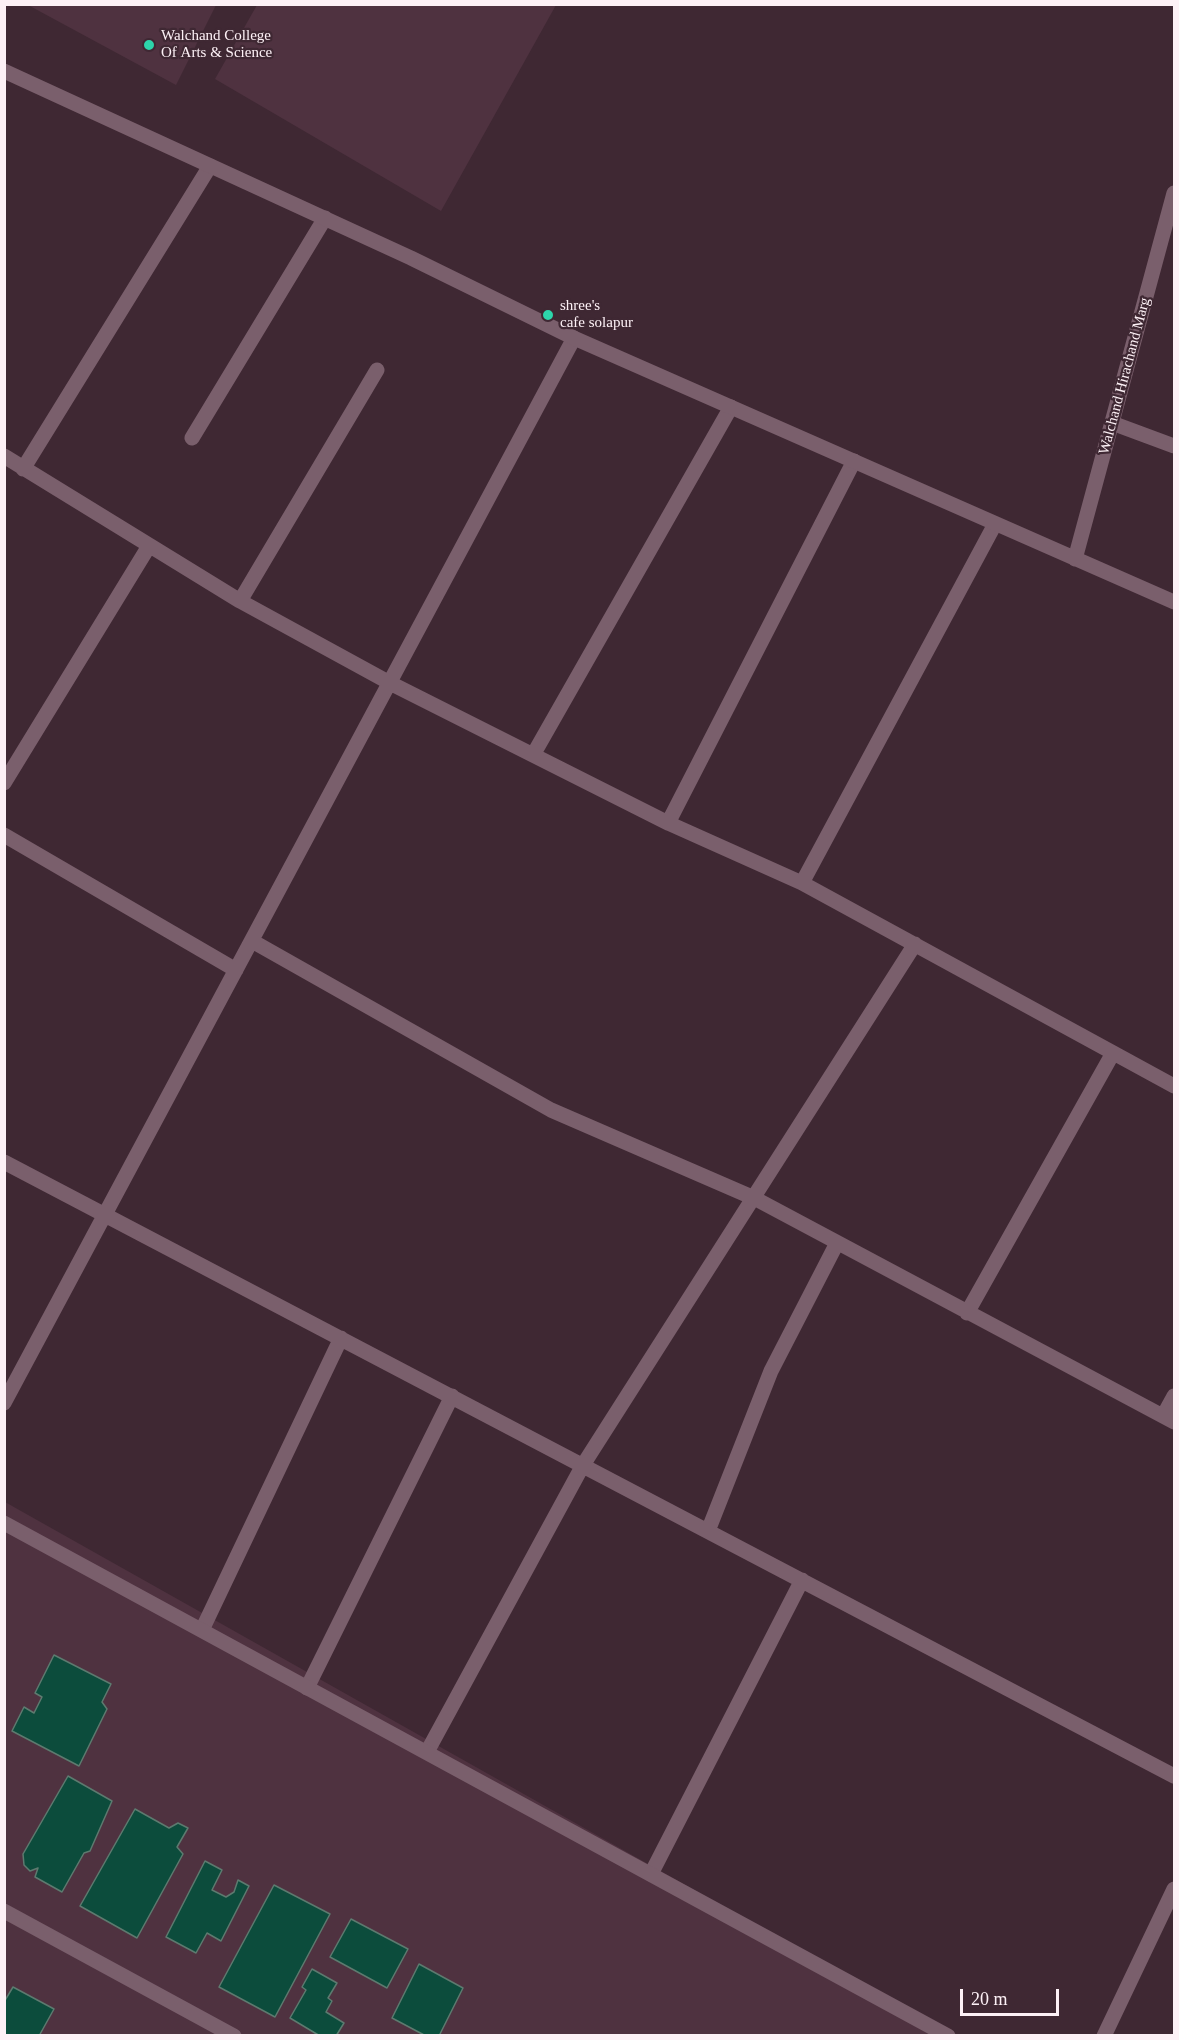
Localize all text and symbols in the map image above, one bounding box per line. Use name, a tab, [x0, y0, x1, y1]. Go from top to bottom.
place label: Walchand College Of Arts & Science	[161, 27, 272, 62]
marker: Walchand College Of Arts & Science	[142, 38, 156, 52]
street label: Walchand Hirachand Marg	[1095, 296, 1155, 456]
place label: shree's cafe solapur	[560, 297, 633, 332]
marker: shree's cafe solapur	[541, 308, 555, 322]
scale bar	[963, 1977, 1062, 2015]
text: 20 m	[971, 1989, 1008, 2009]

